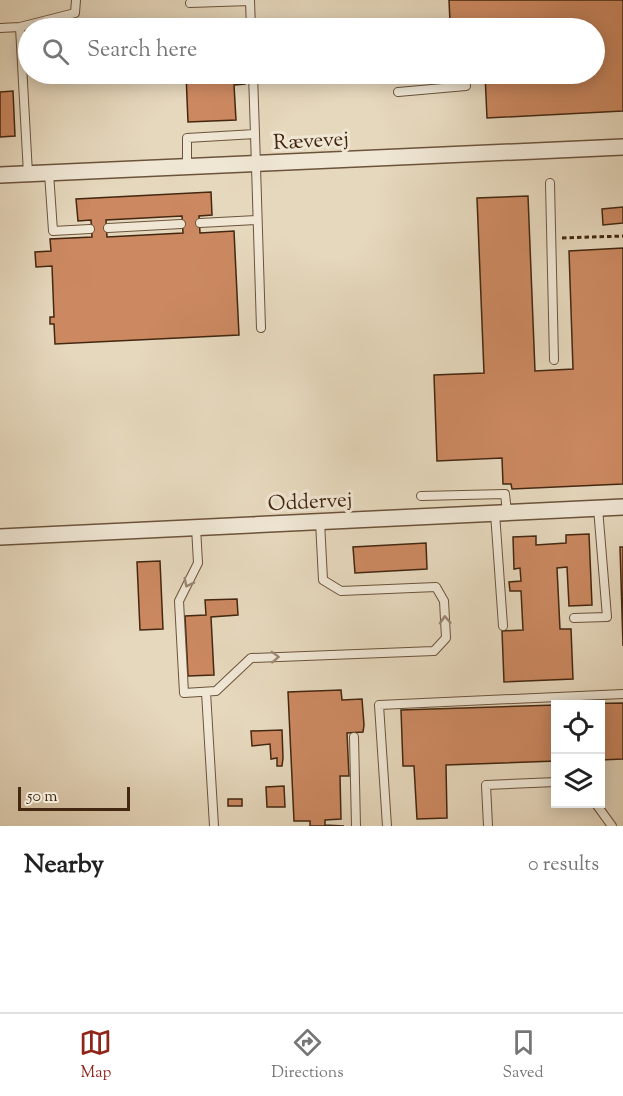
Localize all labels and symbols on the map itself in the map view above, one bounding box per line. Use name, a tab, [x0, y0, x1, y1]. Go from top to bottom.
street label: Rævevej	[273, 125, 350, 159]
street label: Oddervej	[267, 486, 353, 520]
one-way arrow	[184, 577, 195, 588]
one-way arrow	[439, 616, 452, 625]
one-way arrow	[271, 651, 280, 664]
scale bar	[18, 784, 130, 812]

